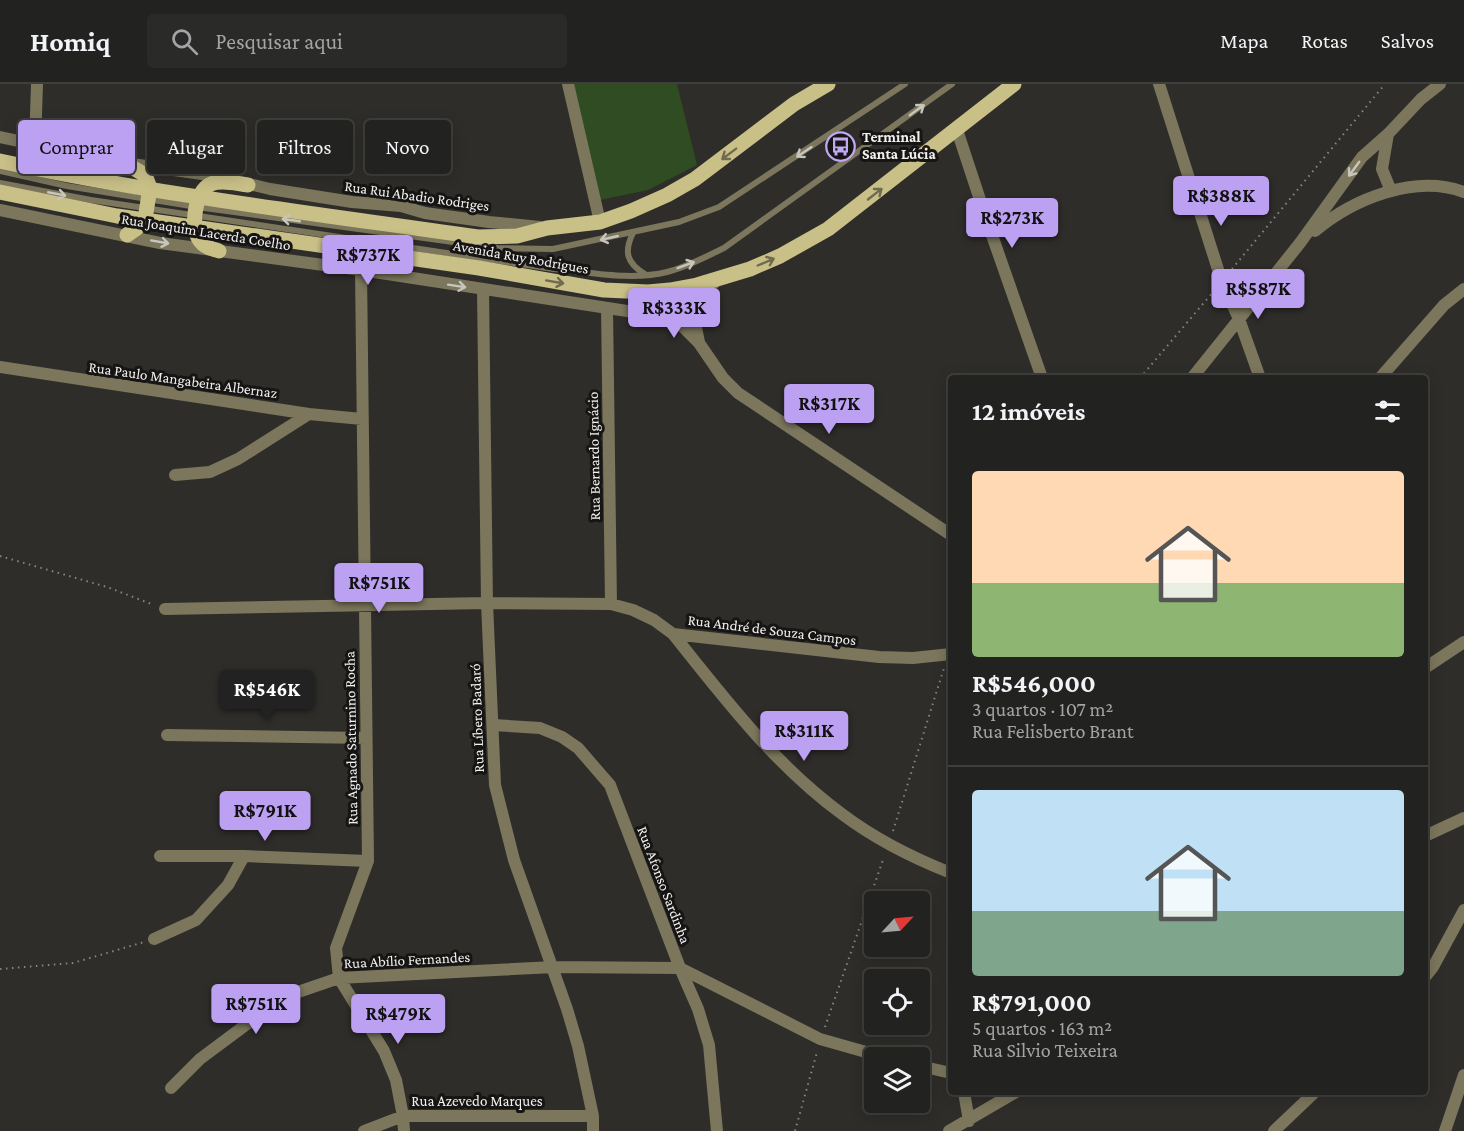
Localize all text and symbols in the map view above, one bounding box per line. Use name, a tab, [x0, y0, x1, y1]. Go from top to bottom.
search box	[147, 14, 567, 68]
icon: search	[168, 25, 201, 58]
text: Homiq	[30, 26, 111, 57]
text: Pesquisar aqui	[216, 29, 343, 54]
text: Mapa	[1220, 29, 1268, 53]
text: Rotas	[1301, 29, 1348, 53]
text: Salvos	[1381, 29, 1434, 53]
one-way arrow	[908, 103, 924, 116]
chip: Comprar	[18, 120, 135, 174]
chip: Alugar	[147, 120, 245, 174]
chip: Filtros	[257, 120, 353, 174]
chip: Novo	[365, 120, 451, 174]
place label: Terminal Santa Lúcia	[862, 129, 936, 162]
bus stop icon: Terminal Santa Lúcia	[825, 130, 857, 162]
one-way arrow	[796, 146, 813, 158]
one-way arrow	[721, 147, 737, 160]
one-way arrow	[1347, 160, 1360, 176]
pin: R$388K	[1172, 176, 1270, 227]
street label: Rua Rui Abadio Rodriges	[343, 178, 491, 215]
text: R$388K	[1187, 184, 1255, 206]
one-way arrow	[866, 188, 882, 201]
one-way arrow	[47, 189, 67, 200]
pin: R$273K	[963, 198, 1061, 249]
text: R$273K	[980, 206, 1044, 228]
street label: Rua Joaquim Lacerda Coelho	[120, 211, 292, 254]
one-way arrow	[282, 214, 301, 225]
one-way arrow	[600, 233, 619, 244]
pin: R$737K	[319, 235, 417, 286]
one-way arrow	[150, 237, 170, 248]
street label: Avenida Ruy Rodrigues	[452, 237, 590, 278]
text: R$737K	[336, 243, 400, 265]
one-way arrow	[756, 256, 775, 267]
one-way arrow	[676, 259, 695, 270]
pin: R$587K	[1209, 269, 1307, 320]
one-way arrow	[545, 277, 565, 288]
text: R$587K	[1225, 277, 1291, 299]
one-way arrow	[447, 280, 466, 291]
pin: R$333K	[625, 288, 723, 339]
text: R$333K	[642, 296, 706, 318]
street label: Rua Paulo Mangabeira Albernaz	[88, 359, 278, 402]
pin: R$317K	[780, 384, 878, 435]
street label: Rua Bernardo Ignácio	[585, 392, 604, 520]
text: R$317K	[798, 392, 860, 414]
icon: filters	[1371, 395, 1404, 428]
text: 12 imóveis	[972, 397, 1085, 426]
icon: home	[1134, 510, 1242, 618]
pin: R$751K	[330, 563, 428, 614]
text: R$751K	[348, 571, 410, 593]
street label: Rua André de Souza Campos	[687, 612, 857, 649]
street label: Rua Agnado Saturnino Rocha	[341, 651, 362, 825]
street label: Rua Líbero Badaró	[467, 663, 487, 773]
text: R$546,000	[972, 669, 1096, 698]
pin: R$546K	[218, 670, 316, 721]
text: R$546K	[234, 678, 300, 700]
text: 3 quartos · 107 m²	[972, 698, 1113, 720]
pin: R$311K	[755, 711, 853, 762]
text: R$311K	[774, 719, 834, 741]
text: Rua Felisberto Brant	[972, 720, 1134, 742]
pin: R$791K	[216, 791, 314, 842]
text: R$791K	[234, 799, 296, 821]
street label: Rua Afonso Sardinha	[634, 824, 694, 946]
icon: home	[1134, 829, 1242, 937]
north arrow	[864, 891, 930, 957]
map controls	[864, 891, 930, 1113]
street label: Rua Abílio Fernandes	[343, 949, 471, 971]
button: locate	[864, 969, 930, 1035]
pin: R$751K	[207, 984, 305, 1035]
text: R$791,000	[972, 988, 1092, 1017]
text: R$751K	[225, 992, 287, 1014]
pin: R$479K	[349, 994, 447, 1045]
text: R$479K	[365, 1002, 431, 1024]
text: 5 quartos · 163 m²	[972, 1017, 1112, 1039]
text: Rua Silvio Teixeira	[972, 1039, 1118, 1061]
button: layers	[864, 1047, 930, 1113]
street label: Rua Azevedo Marques	[411, 1093, 543, 1110]

